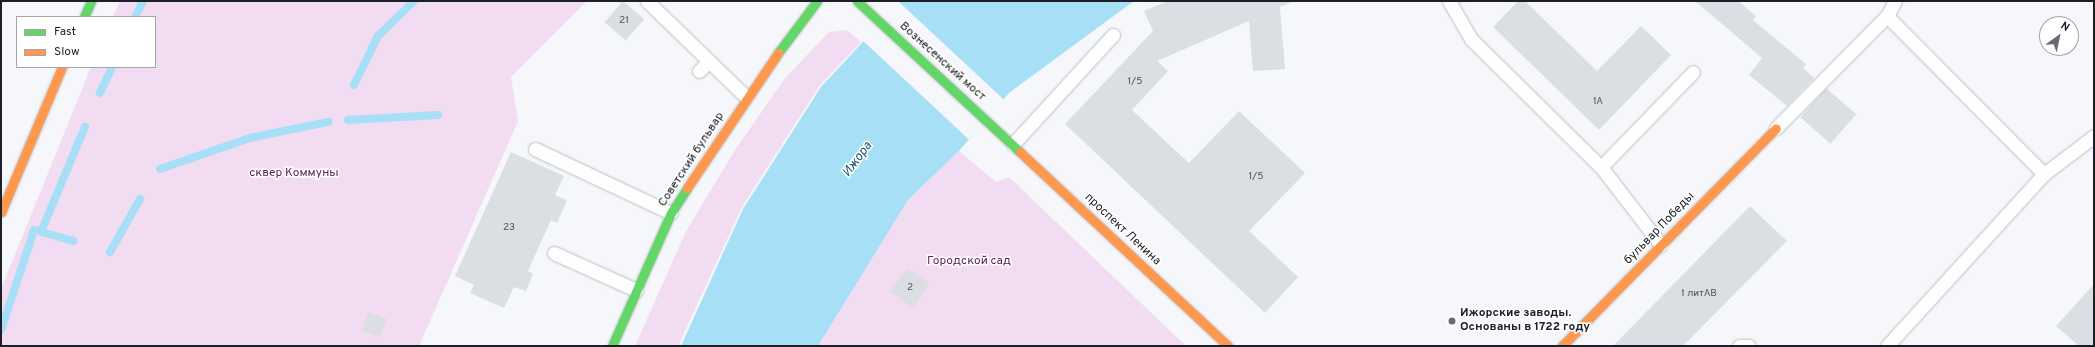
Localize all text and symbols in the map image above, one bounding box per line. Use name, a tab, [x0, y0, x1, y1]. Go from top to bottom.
house number: 21	[619, 15, 629, 27]
legend	[16, 16, 156, 68]
north arrow	[2039, 16, 2079, 56]
street label: Вознесенский мост	[896, 19, 988, 105]
text: N	[2058, 19, 2072, 35]
text: Fast	[54, 24, 76, 40]
text: Slow	[54, 44, 80, 60]
house number: 1/5	[1128, 76, 1142, 88]
house number: 1А	[1593, 96, 1603, 108]
street label: Советский бульвар	[656, 110, 728, 210]
water label: Ижора	[840, 139, 876, 181]
park label: сквер Коммуны	[249, 167, 339, 181]
house number: 1/5	[1249, 171, 1263, 183]
street label: бульвар Победы	[1622, 190, 1698, 268]
street label: проспект Ленина	[1081, 191, 1163, 269]
house number: 23	[503, 222, 515, 234]
park label: Городской сад	[927, 255, 1011, 269]
house number: 2	[907, 282, 913, 294]
house number: 1 литАВ	[1681, 288, 1717, 300]
place label: Ижорские заводы. Основаны в 1722 году	[1460, 307, 1590, 335]
marker: Ижорские заводы. Основаны в 1722 году	[1447, 316, 1457, 326]

